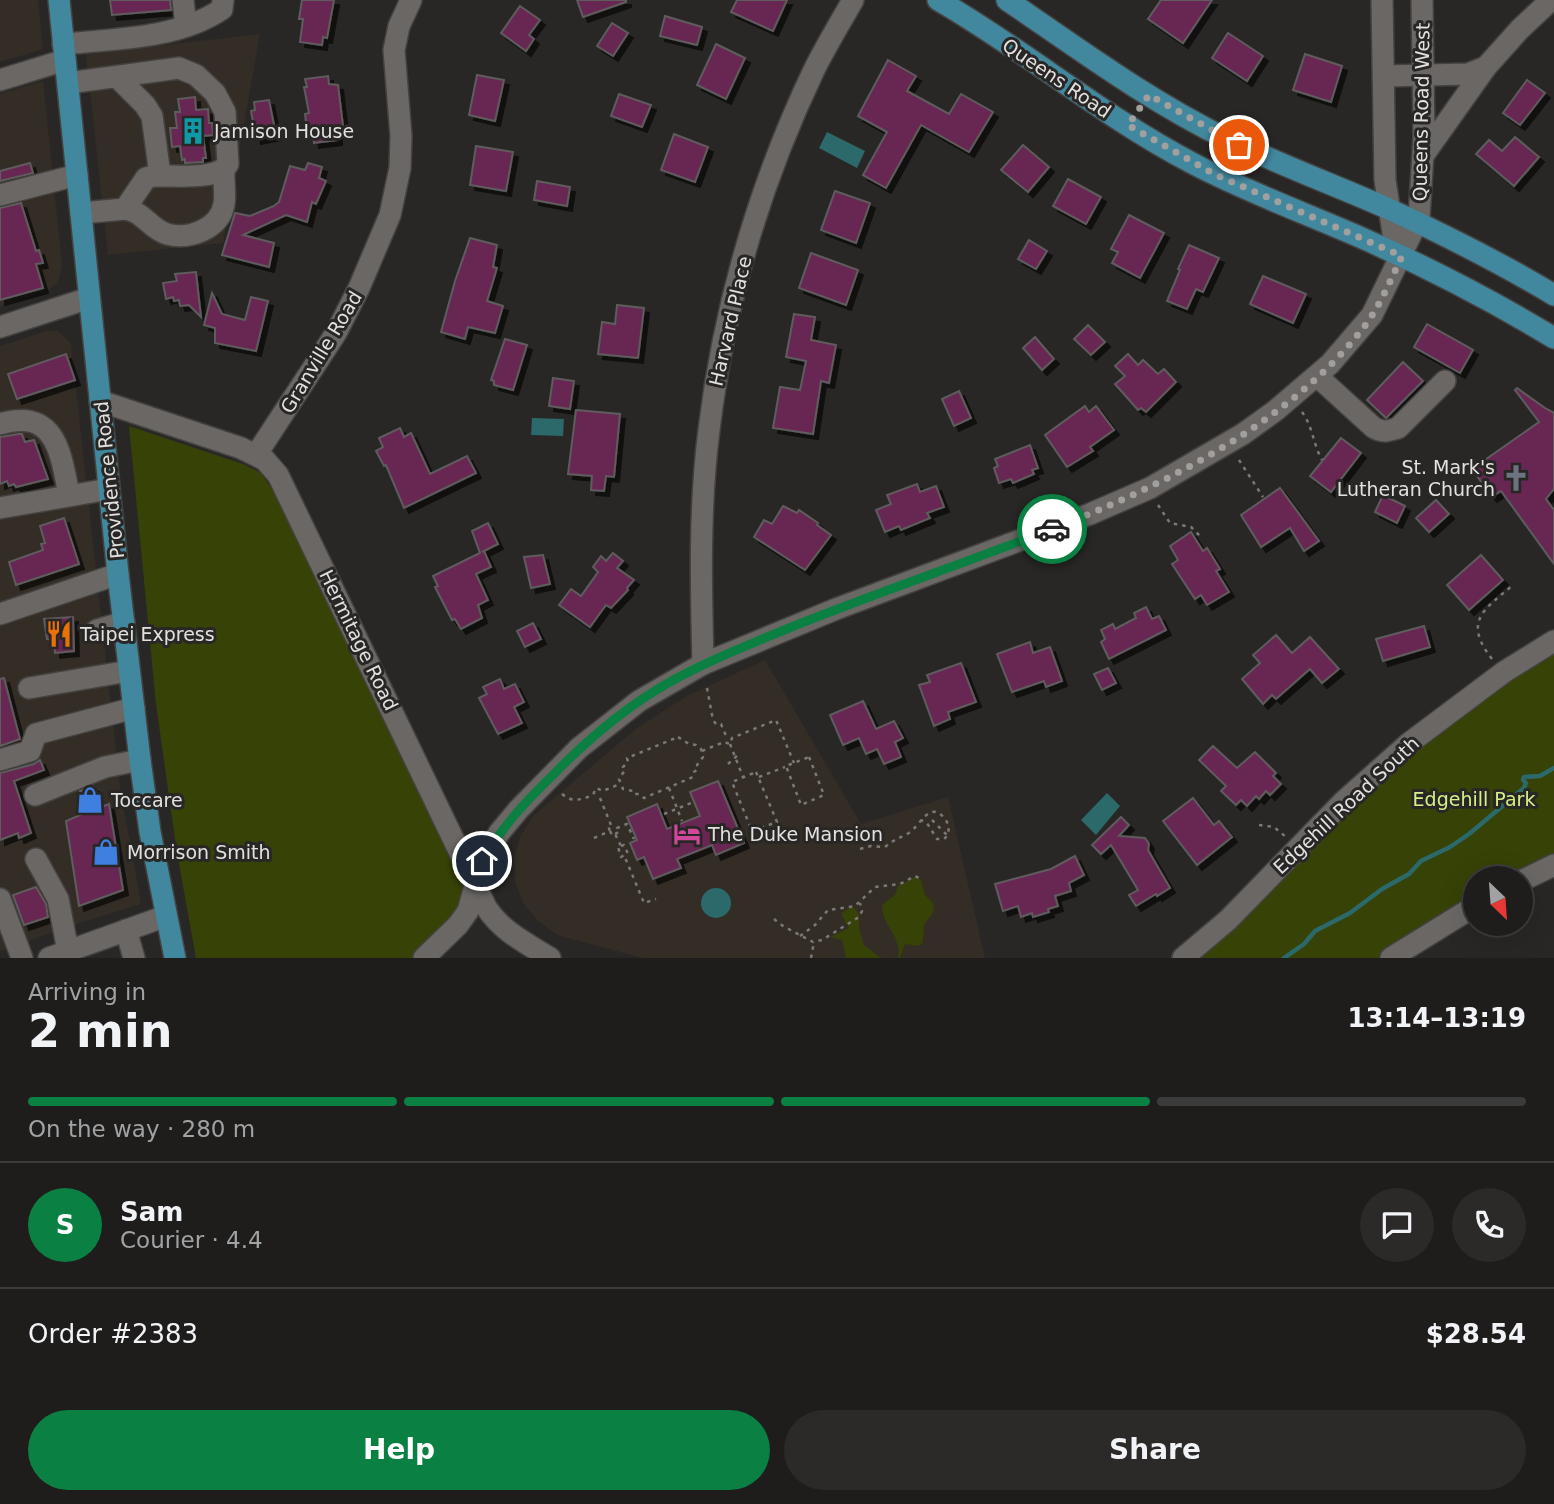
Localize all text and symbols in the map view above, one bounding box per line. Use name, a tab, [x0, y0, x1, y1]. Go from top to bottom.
street label: Queens Road West	[1408, 22, 1434, 202]
street label: Queens Road	[999, 34, 1115, 122]
pin	[1209, 115, 1269, 175]
building icon: Jamison House	[178, 116, 208, 146]
place label: Jamison House	[213, 120, 354, 142]
icon: bag	[1220, 126, 1258, 164]
street label: Harvard Place	[704, 254, 756, 388]
street label: Granville Road	[276, 287, 366, 417]
street label: Providence Road	[90, 400, 128, 560]
place label: St. Mark's Lutheran Church	[1337, 456, 1495, 500]
church icon: St. Mark's Lutheran Church	[1501, 463, 1531, 493]
courier	[1017, 494, 1087, 564]
icon: car	[1033, 510, 1071, 548]
street label: Hermitage Road	[315, 566, 403, 714]
restaurant icon: Taipei Express	[44, 619, 74, 649]
place label: Taipei Express	[79, 623, 215, 645]
street label: Edgehill Road South	[1269, 732, 1423, 878]
shop icon: Toccare	[75, 785, 105, 815]
park label: Edgehill Park	[1413, 788, 1535, 810]
place label: Toccare	[110, 789, 183, 811]
hotel icon: The Duke Mansion	[672, 819, 702, 849]
place label: The Duke Mansion	[707, 823, 883, 845]
pin	[452, 831, 512, 891]
shop icon: Morrison Smith	[91, 837, 121, 867]
place label: Morrison Smith	[127, 841, 271, 863]
icon: home	[463, 842, 501, 880]
north arrow	[1463, 866, 1533, 936]
map controls	[1463, 866, 1533, 936]
text: Arriving in	[28, 979, 146, 1005]
text: 13:14–13:19	[1347, 1003, 1526, 1033]
text: 2 min	[28, 1004, 172, 1058]
text: On the way · 280 m	[28, 1116, 255, 1142]
button: chat	[1360, 1188, 1434, 1262]
button: phone	[1452, 1188, 1526, 1262]
text: Sam	[120, 1197, 183, 1227]
text: S	[56, 1210, 74, 1240]
text: Courier · 4.4	[120, 1227, 263, 1253]
text: Order #2383	[28, 1319, 198, 1349]
text: $28.54	[1426, 1319, 1526, 1349]
button: Help	[28, 1410, 770, 1490]
button: Share	[784, 1410, 1526, 1490]

